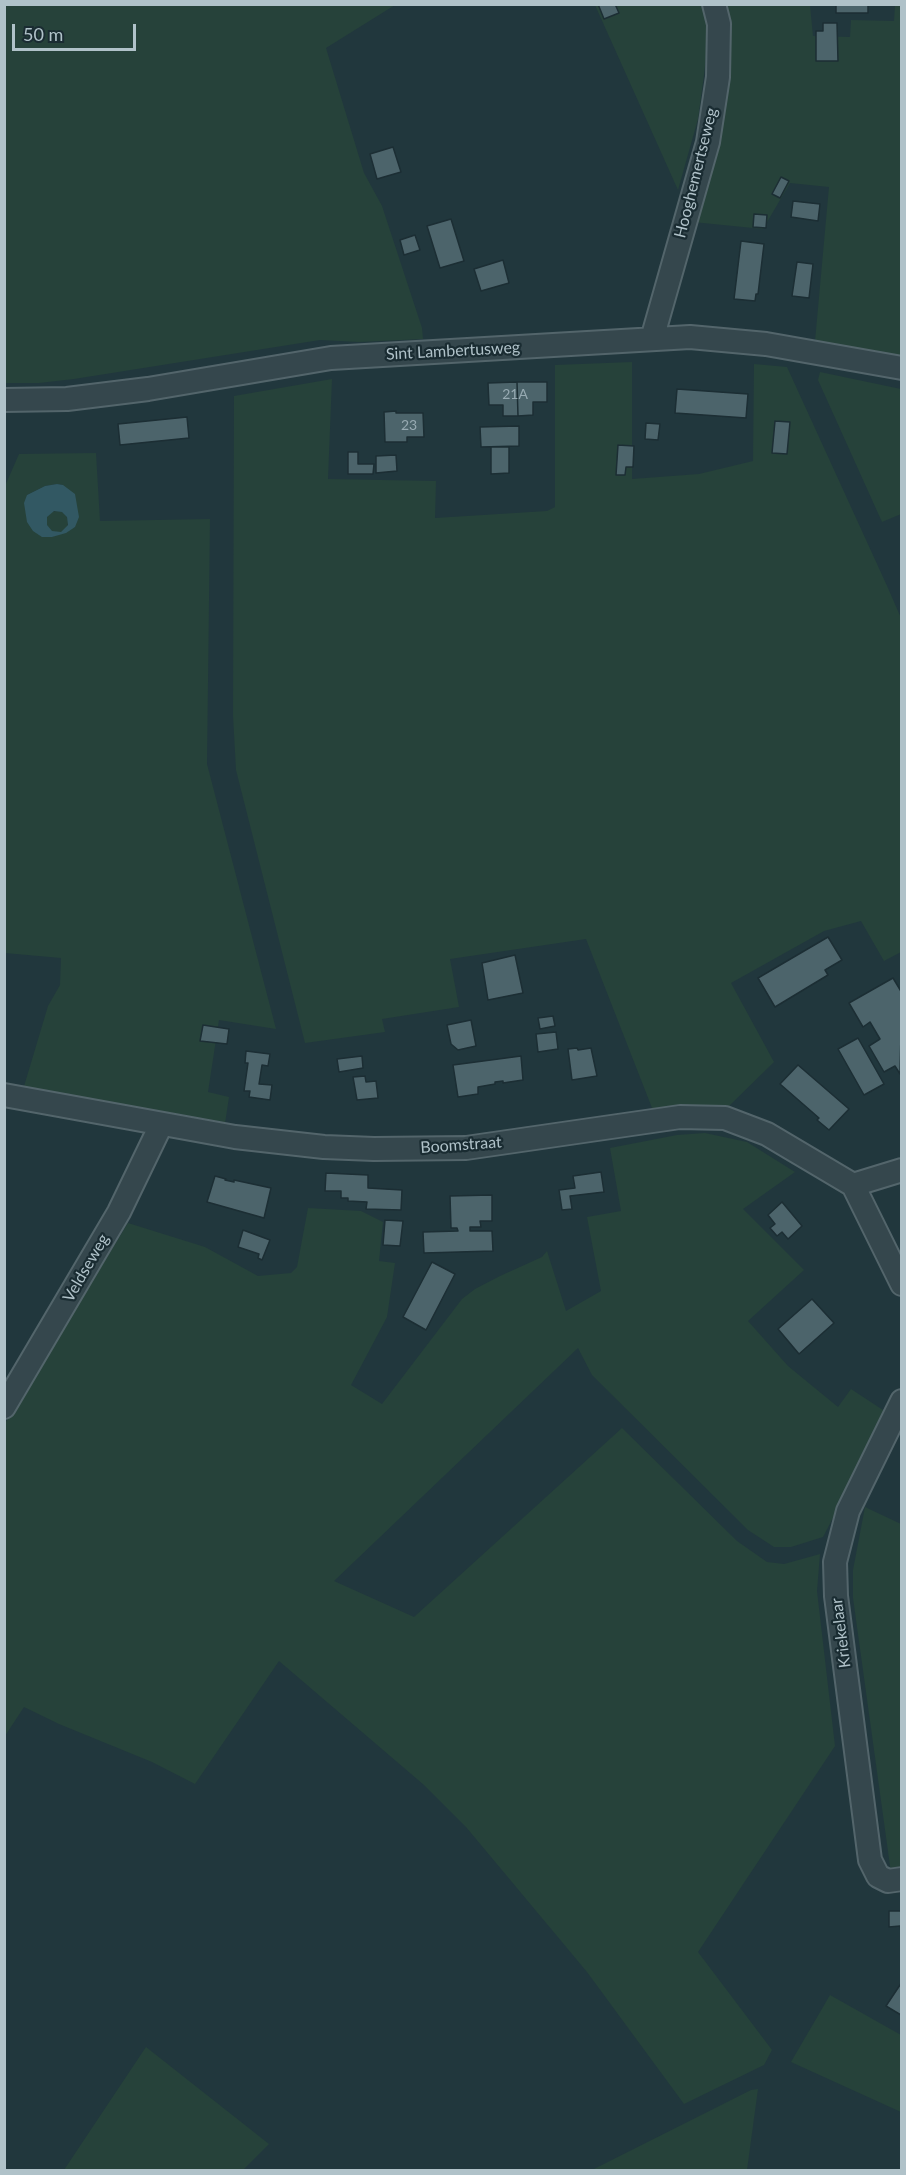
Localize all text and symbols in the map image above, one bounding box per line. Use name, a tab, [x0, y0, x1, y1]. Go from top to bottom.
scale bar	[15, 12, 140, 50]
text: 50 m	[23, 23, 63, 45]
street label: Hooghemertseweg	[671, 106, 721, 240]
street label: Sint Lambertusweg	[385, 338, 521, 364]
house number: 21A	[502, 386, 528, 402]
house number: 23	[401, 417, 417, 433]
street label: Boomstraat	[420, 1133, 502, 1157]
street label: Veldseweg	[59, 1231, 113, 1305]
street label: Kriekelaar	[827, 1597, 855, 1669]

